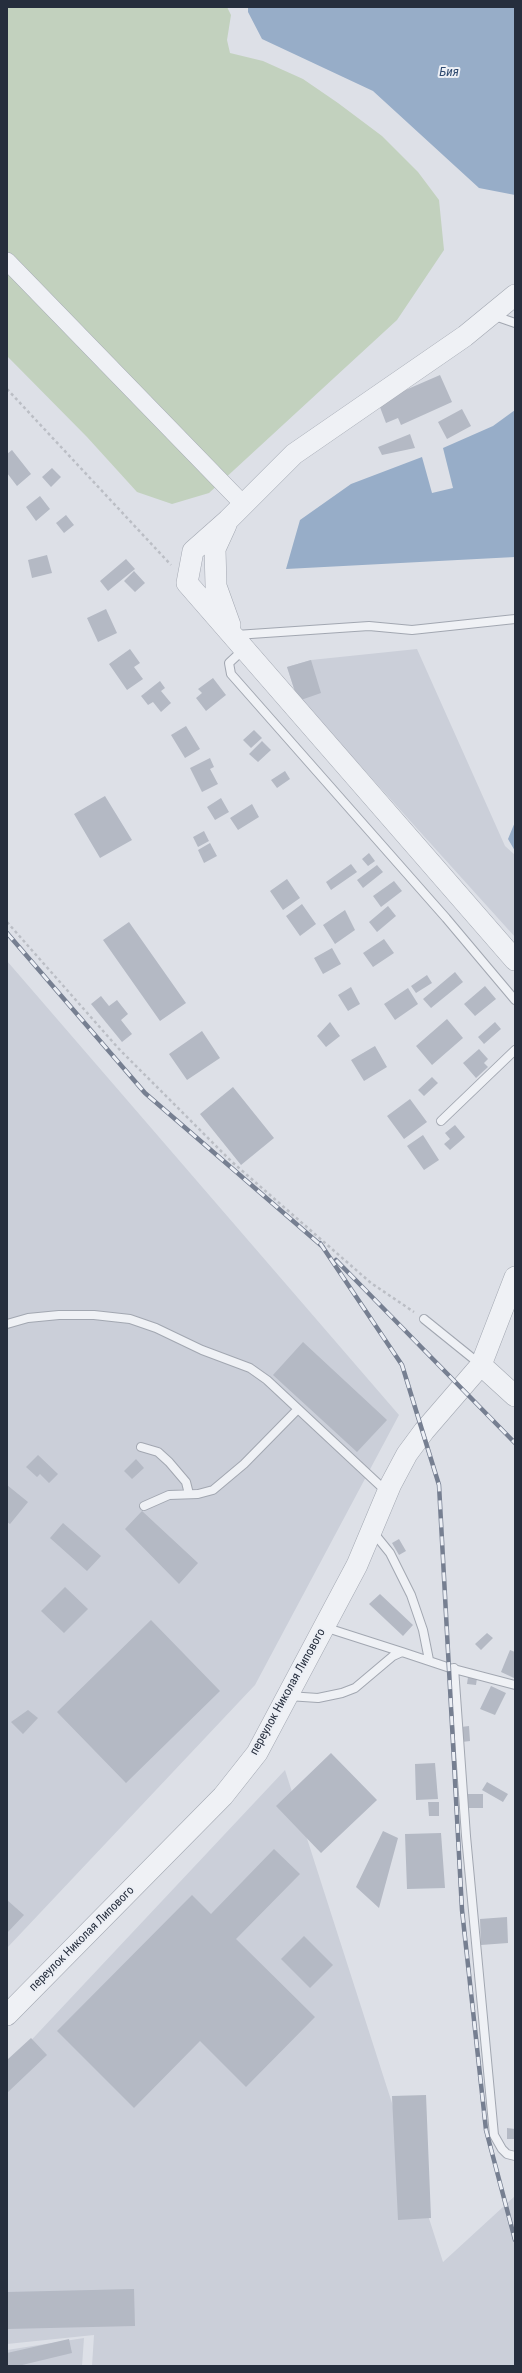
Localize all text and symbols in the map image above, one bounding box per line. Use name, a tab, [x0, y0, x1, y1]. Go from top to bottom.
water label: Бия	[439, 65, 459, 81]
street label: переулок Николая Липового	[247, 1626, 329, 1758]
street label: переулок Николая Липового	[27, 1884, 137, 1994]

